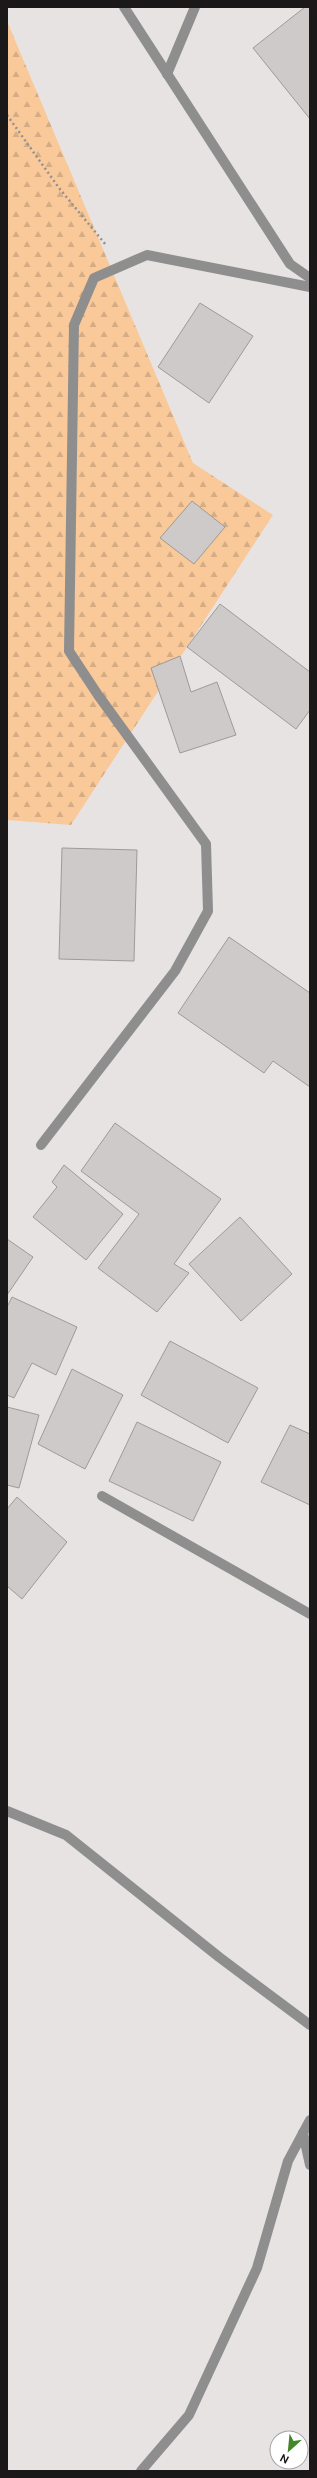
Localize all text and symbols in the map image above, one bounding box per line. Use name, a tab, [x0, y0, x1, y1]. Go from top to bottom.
north arrow	[269, 2430, 309, 2470]
text: N	[278, 2451, 291, 2467]

